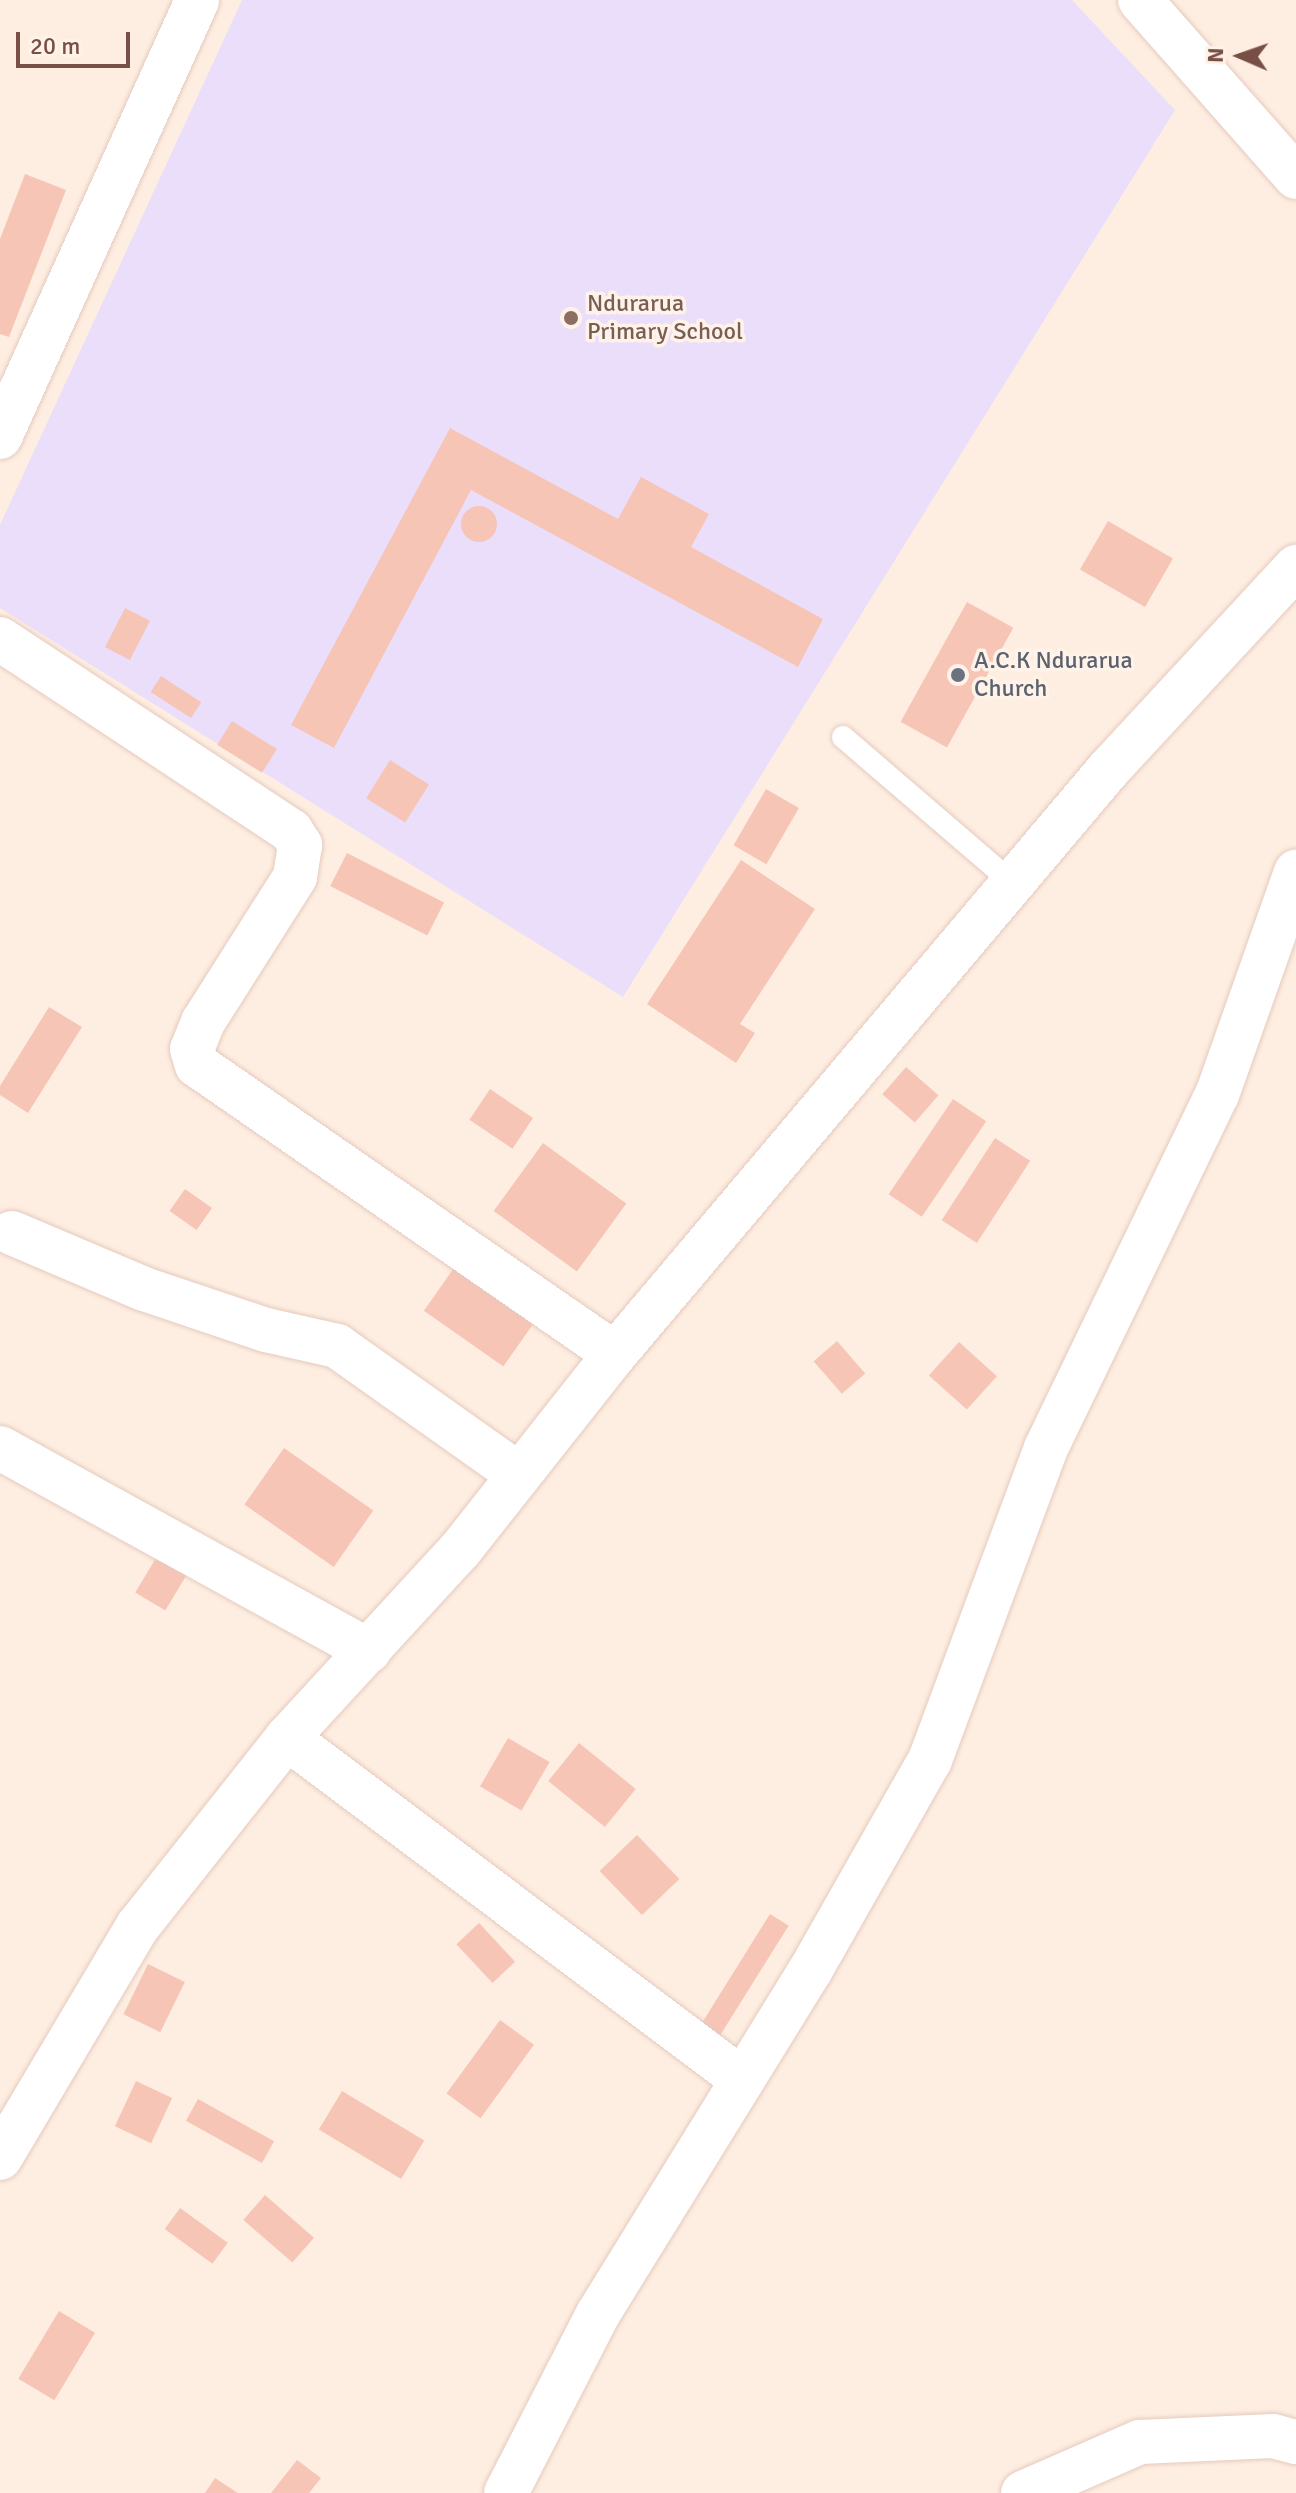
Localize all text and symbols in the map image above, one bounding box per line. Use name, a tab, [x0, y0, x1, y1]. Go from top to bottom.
scale bar	[20, 16, 134, 66]
north arrow	[1200, 16, 1280, 96]
text: 20 m	[30, 31, 80, 61]
text: N	[1202, 47, 1229, 63]
place label: Ndurarua Primary School	[587, 290, 743, 346]
marker: Ndurarua Primary School	[562, 309, 580, 327]
place label: A.C.K Ndurarua Church	[974, 647, 1133, 703]
marker: A.C.K Ndurarua Church	[949, 666, 967, 684]

